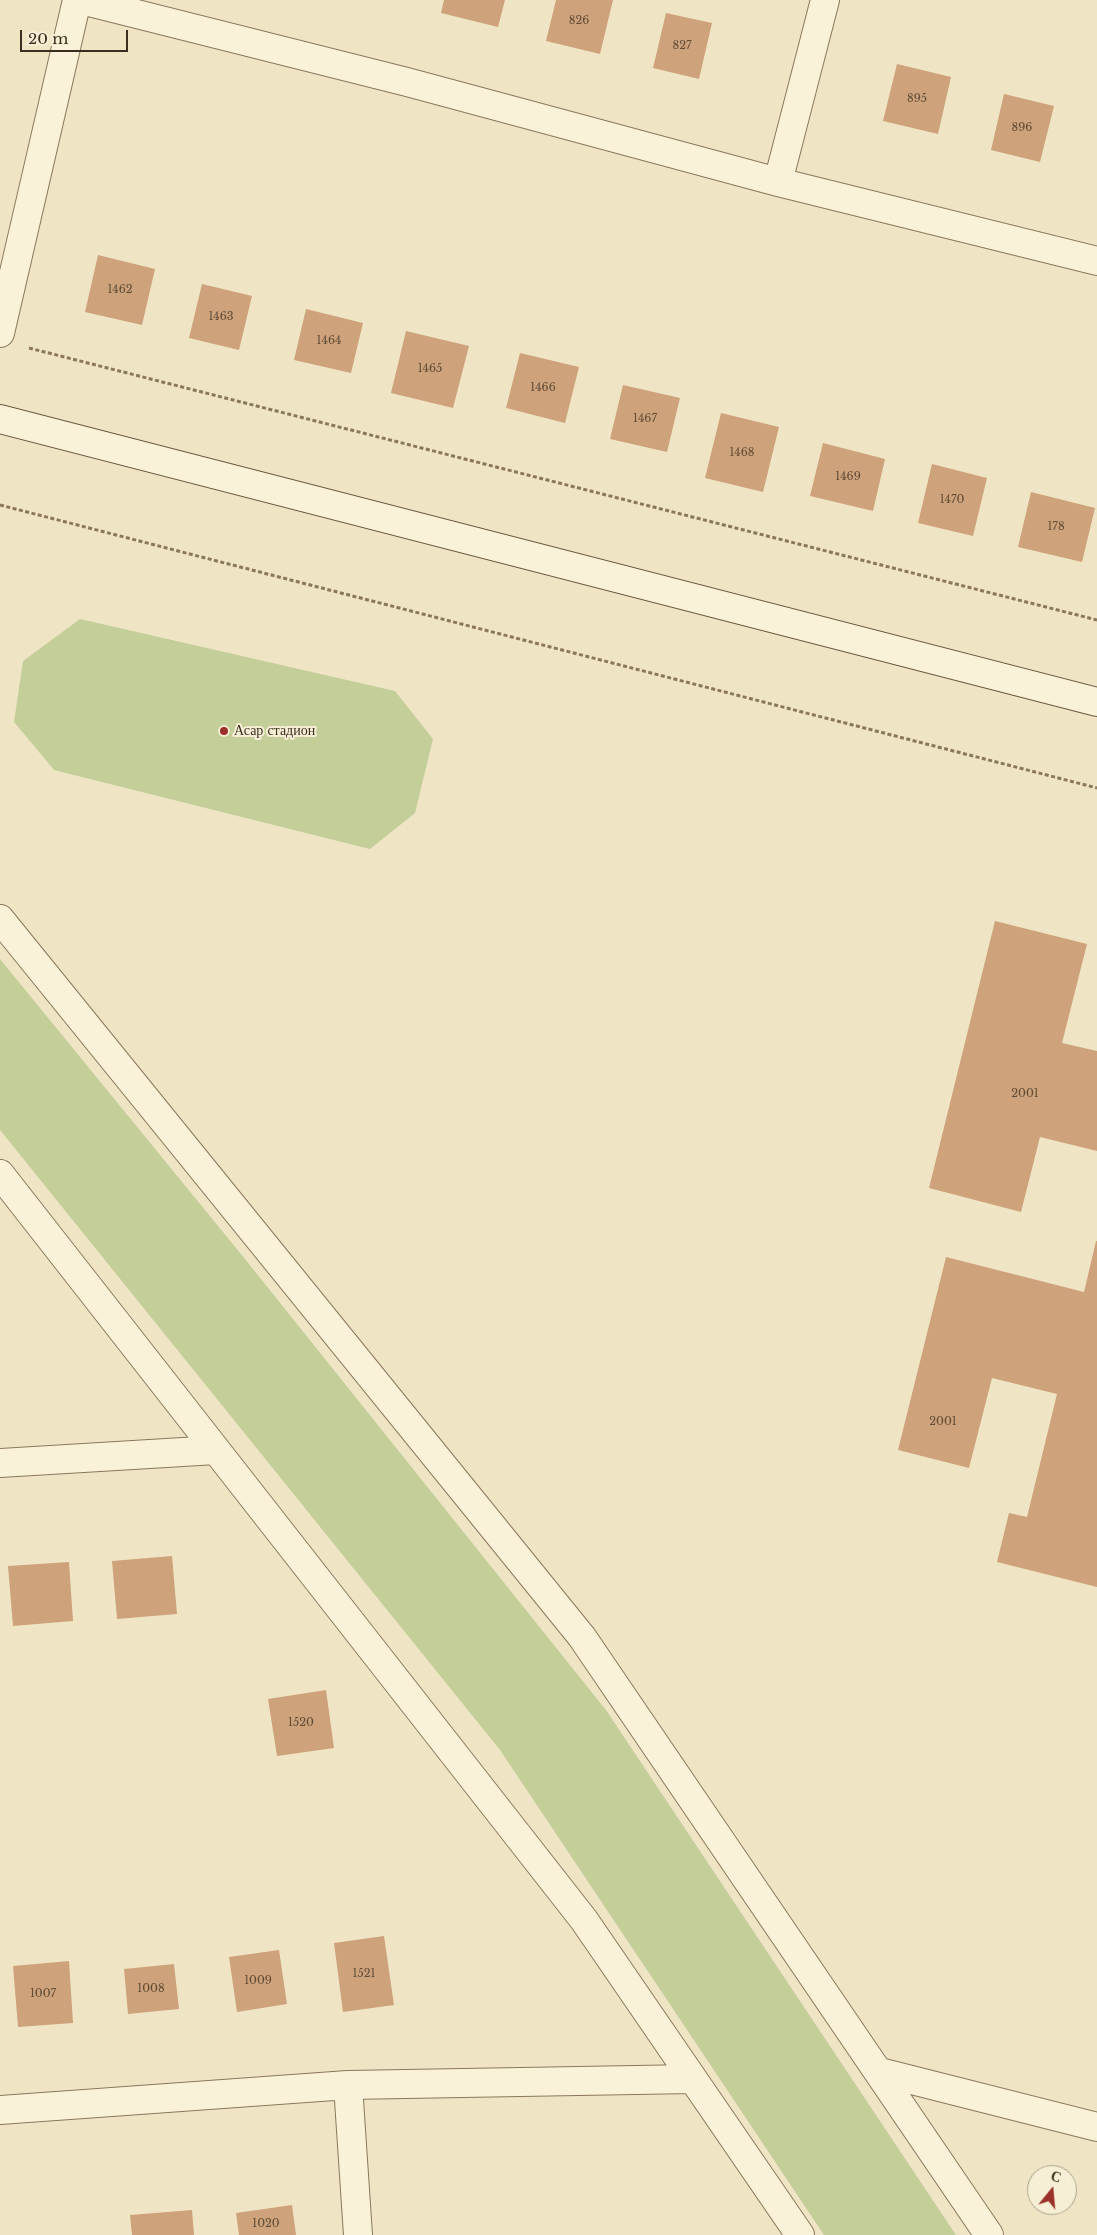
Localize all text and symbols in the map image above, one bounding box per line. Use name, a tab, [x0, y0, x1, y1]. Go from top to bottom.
house number: 826	[569, 14, 589, 28]
scale bar	[22, 20, 130, 52]
text: 20 m	[28, 29, 68, 48]
house number: 827	[673, 39, 691, 53]
house number: 895	[907, 92, 927, 106]
house number: 896	[1012, 121, 1032, 135]
house number: 1462	[107, 283, 133, 297]
house number: 1463	[208, 310, 234, 324]
house number: 1464	[317, 334, 341, 348]
house number: 1465	[418, 362, 442, 376]
house number: 1466	[530, 381, 556, 395]
house number: 1467	[633, 412, 657, 426]
house number: 1468	[729, 446, 755, 460]
house number: 1469	[835, 470, 861, 484]
house number: 1470	[940, 493, 964, 507]
house number: 178	[1047, 520, 1065, 534]
place label: Асар стадион	[234, 723, 315, 739]
marker: Асар стадион	[218, 725, 230, 737]
house number: 2001	[1011, 1087, 1039, 1101]
house number: 2001	[929, 1415, 957, 1429]
house number: 1520	[288, 1716, 314, 1730]
house number: 1521	[353, 1967, 375, 1981]
house number: 1009	[244, 1974, 272, 1988]
house number: 1008	[137, 1982, 165, 1996]
house number: 1007	[30, 1987, 56, 2001]
north arrow	[1027, 2165, 1077, 2215]
text: С	[1049, 2167, 1064, 2187]
house number: 1020	[252, 2217, 280, 2231]

